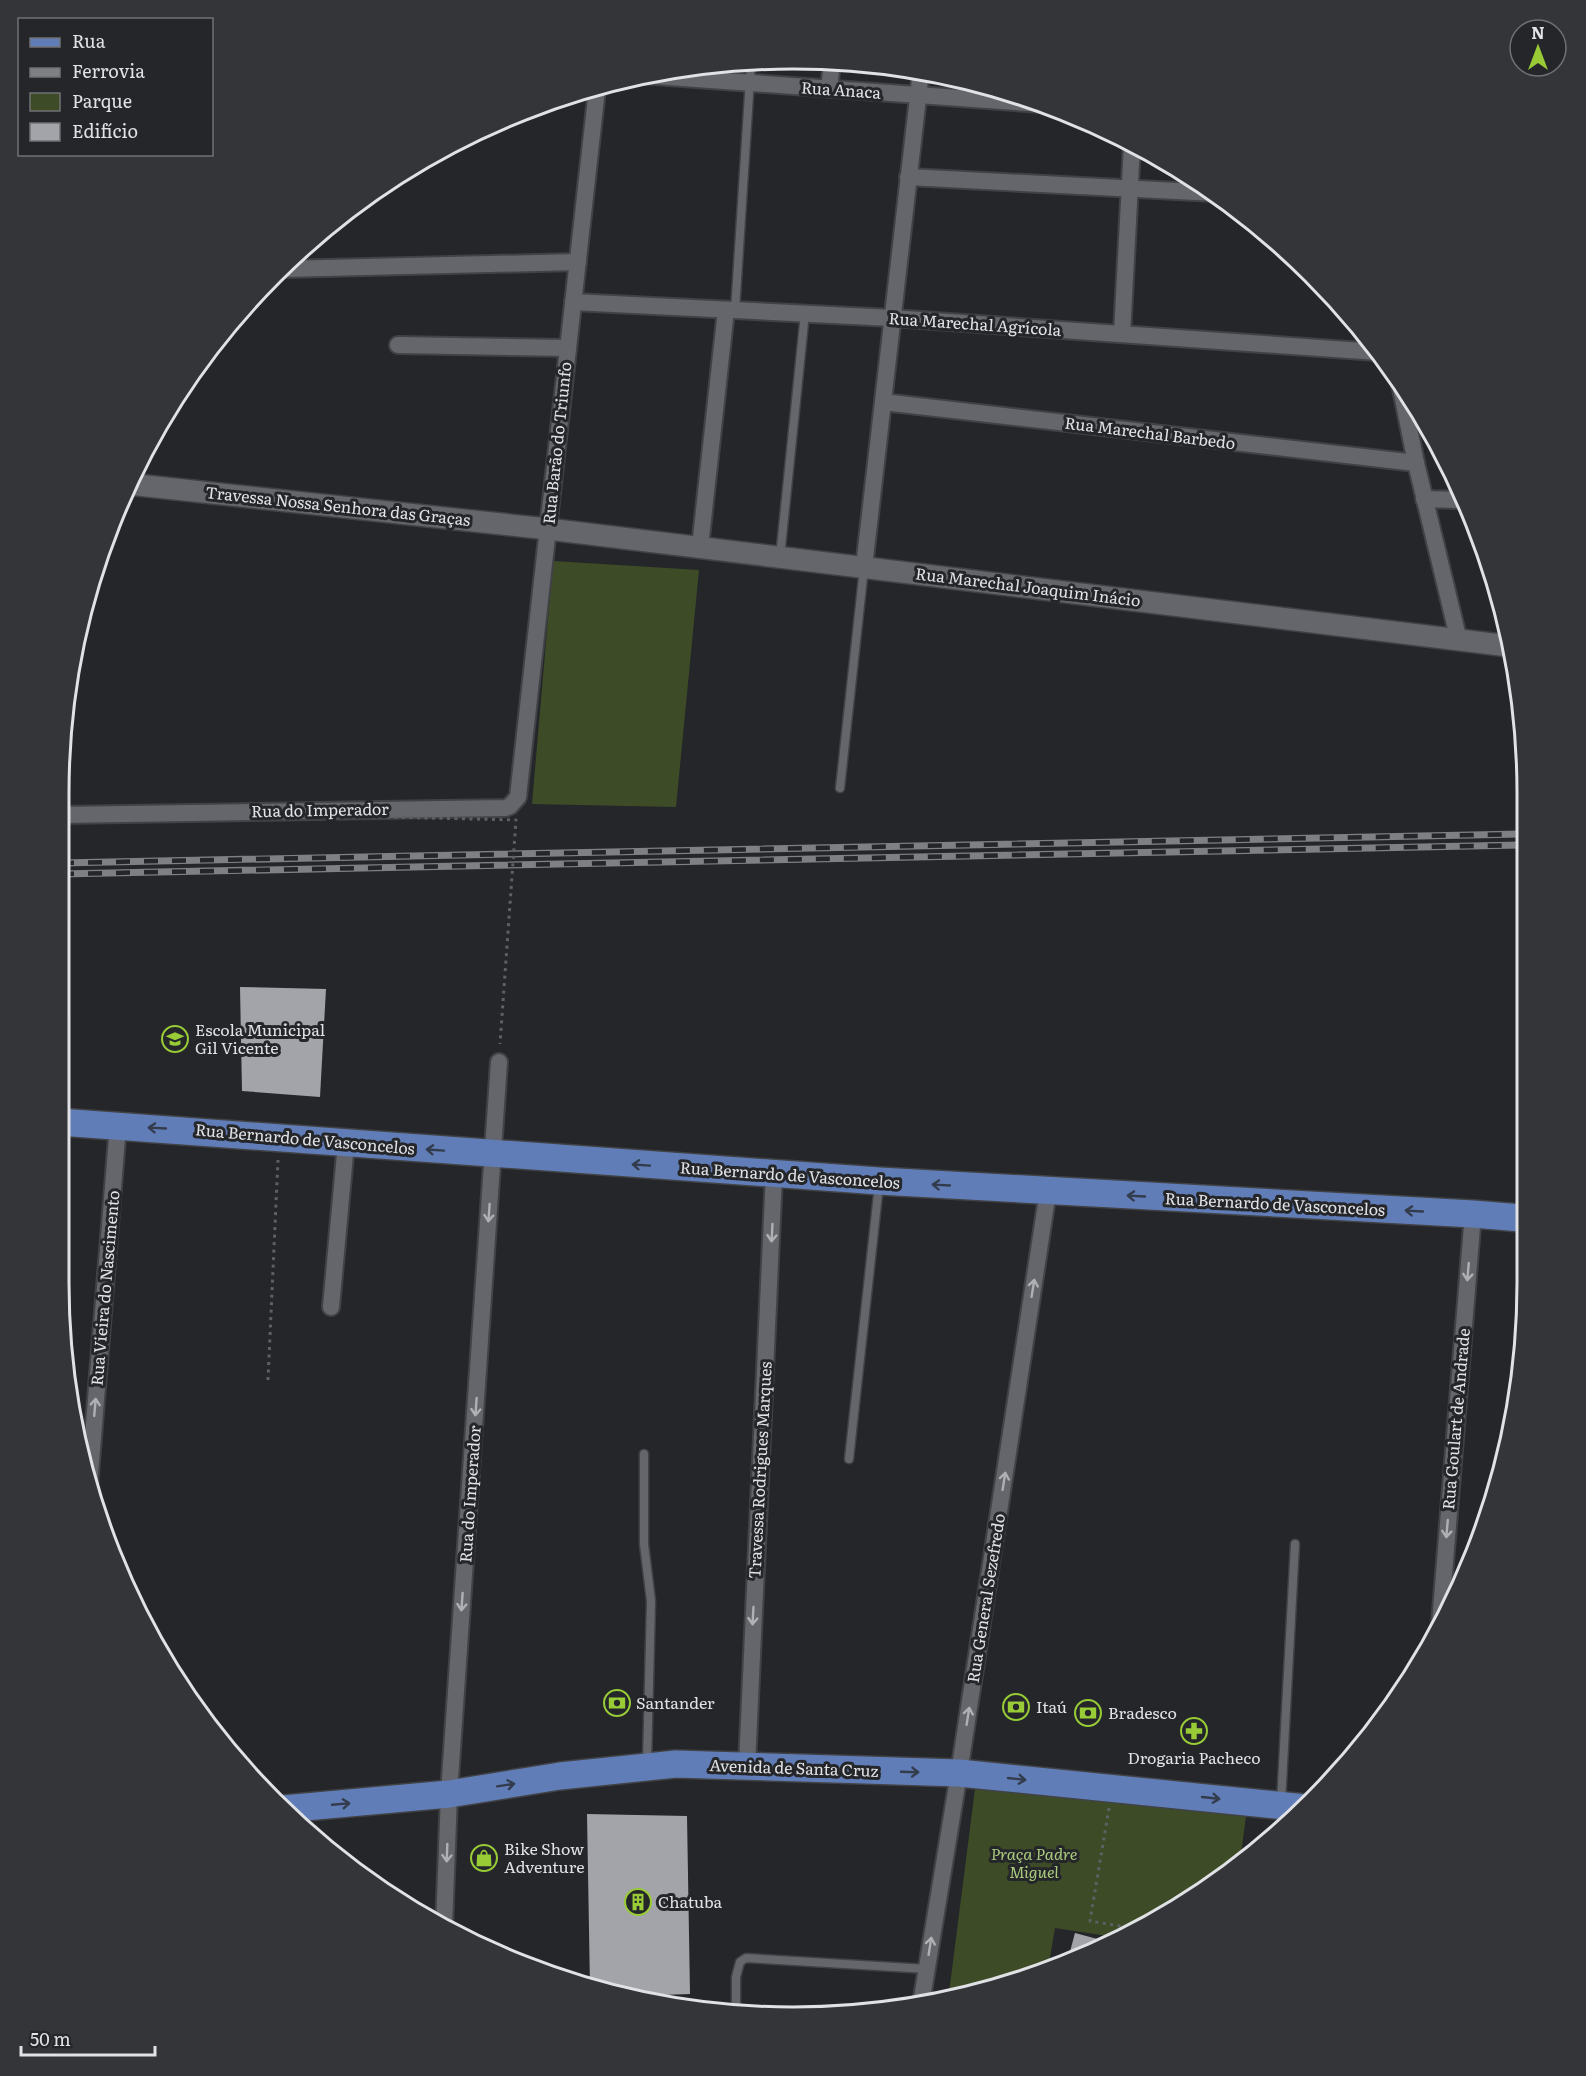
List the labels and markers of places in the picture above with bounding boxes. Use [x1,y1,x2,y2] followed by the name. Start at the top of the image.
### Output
[195,1017,325,1059] place label: Escola Municipal Gil Vicente
[160,1024,190,1054] school or university icon: Escola Municipal Gil Vicente
[602,1688,632,1718] bank icon: Santander
[636,1690,715,1714] place label: Santander
[1001,1692,1031,1722] bank icon: Itaú
[1036,1694,1067,1718] place label: Itaú
[1073,1698,1103,1728] bank icon: Bradesco
[1108,1700,1177,1724] place label: Bradesco
[1179,1716,1209,1746] pharmacy icon: Drogaria Pacheco
[1127,1745,1261,1769] place label: Drogaria Pacheco
[504,1836,584,1878] place label: Bike Show Adventure
[469,1843,499,1873] shop icon: Bike Show Adventure
[623,1887,653,1917] building icon: Chatuba
[658,1889,723,1913] place label: Chatuba

